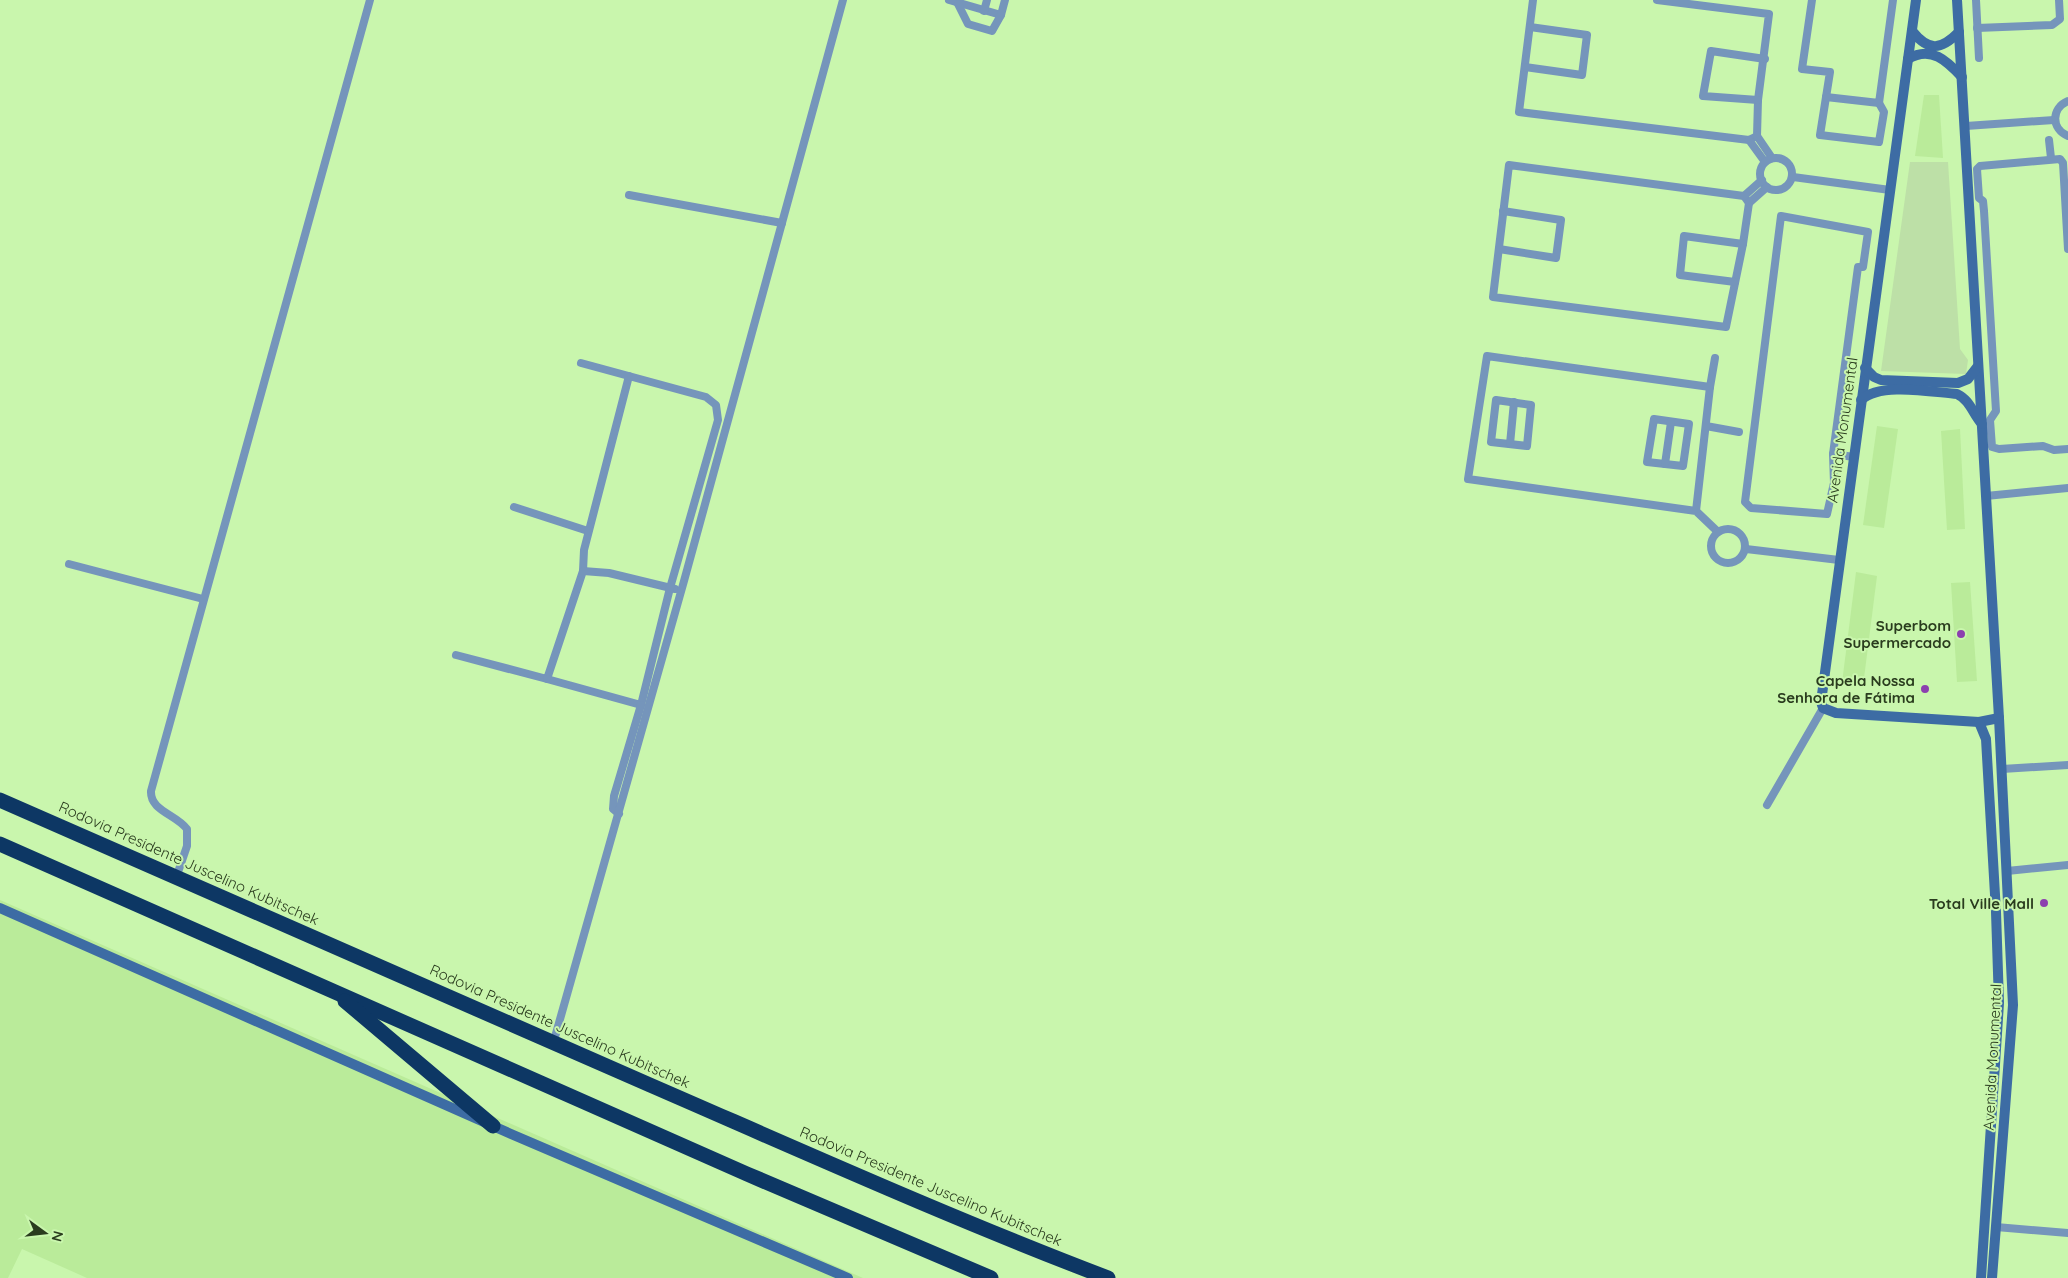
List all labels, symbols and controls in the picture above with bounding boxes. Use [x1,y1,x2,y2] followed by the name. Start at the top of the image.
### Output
[1822,356,1862,504] street label: Avenida Monumental
[1844,616,1951,652] place label: Superbom Supermercado
[1955,628,1967,640] marker: Superbom Supermercado
[1777,671,1915,707] place label: Capela Nossa Senhora de Fátima
[1919,683,1931,695] marker: Capela Nossa Senhora de Fátima
[56,797,322,929] street label: Rodovia Presidente Juscelino Kubitschek
[1929,894,2034,913] place label: Total Ville Mall
[2038,897,2050,909] marker: Total Ville Mall
[427,960,693,1092] street label: Rodovia Presidente Juscelino Kubitschek
[1979,983,2005,1131] street label: Avenida Monumental
[797,1122,1065,1250] street label: Rodovia Presidente Juscelino Kubitschek
[20,1208,70,1258] north arrow
[48,1229,68,1244] text: N

